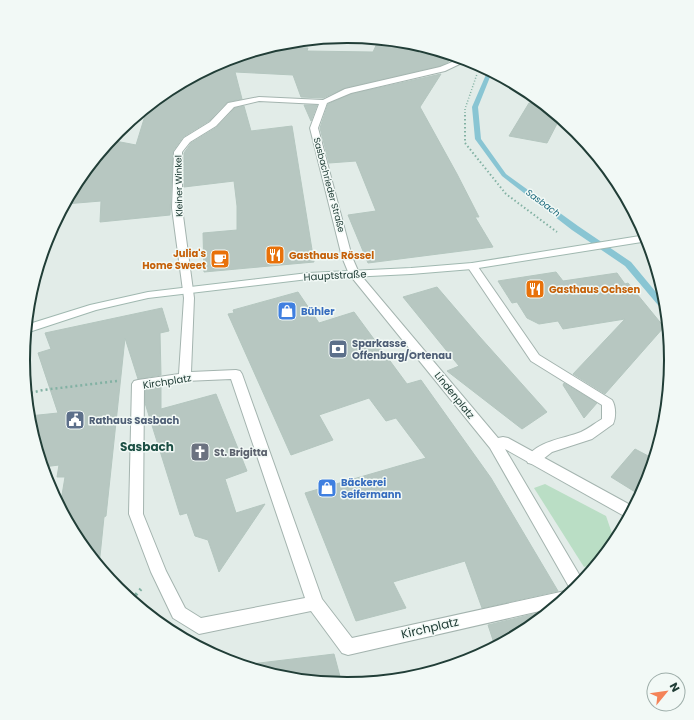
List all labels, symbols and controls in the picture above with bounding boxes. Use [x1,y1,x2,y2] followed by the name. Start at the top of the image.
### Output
[311,136,348,234] street label: Sasbachrieder Straße
[172,155,186,217] street label: Kleiner Winkel
[524,187,563,220] water label: Sasbach
[264,244,286,266] restaurant icon: Gasthaus Rössel
[142,246,206,273] place label: Julia's Home Sweet
[209,248,231,270] cafe icon: Julia's Home Sweet
[289,248,374,263] place label: Gasthaus Rössel
[303,266,367,285] street label: Hauptstraße
[524,278,546,300] restaurant icon: Gasthaus Ochsen
[549,282,640,297] place label: Gasthaus Ochsen
[276,300,298,322] shop icon: Bühler
[301,304,335,319] place label: Bühler
[352,336,452,363] place label: Sparkasse Offenburg/Ortenau
[327,338,349,360] bank icon: Sparkasse Offenburg/Ortenau
[431,369,479,422] street label: Lindenplatz
[142,370,193,393] street label: Kirchplatz
[64,409,86,431] public building icon: Rathaus Sasbach
[89,413,179,428] place label: Rathaus Sasbach
[120,438,174,455] district label: Sasbach
[189,441,211,463] church icon: St. Brigitta
[214,445,268,460] place label: St. Brigitta
[341,475,401,502] place label: Bäckerei Seifermann
[316,477,338,499] shop icon: Bäckerei Seifermann
[399,613,460,642] street label: Kirchplatz
[646,672,686,712] north arrow
[666,680,684,695] text: N

